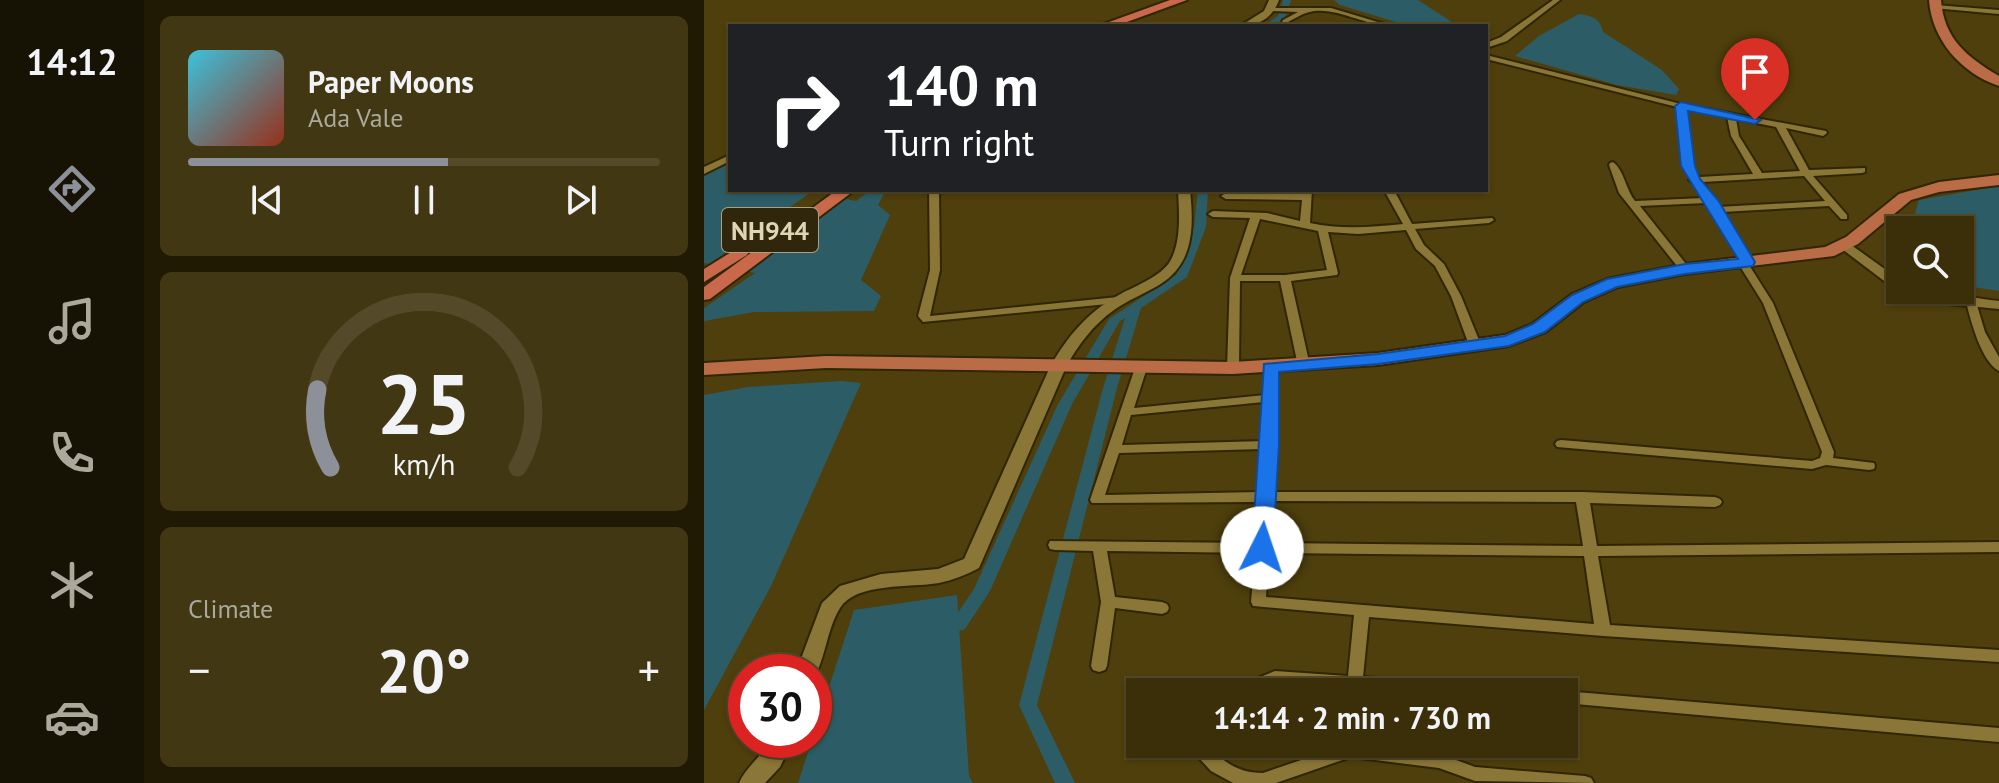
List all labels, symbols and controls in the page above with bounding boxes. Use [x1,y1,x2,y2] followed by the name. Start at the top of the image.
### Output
[26,38,118,85] text: 14:12
[1721,38,1789,120] pin
[884,49,1039,121] text: 140 m
[1733,50,1777,94] icon: arrive
[752,56,856,160] icon: right
[308,62,474,101] text: Paper Moons
[308,101,403,134] text: Ada Vale
[884,119,1034,166] text: Turn right
[44,161,100,217] icon: directions
[245,178,289,222] icon: previous
[402,178,446,222] icon: pause
[559,178,603,222] icon: next
[722,208,818,252] road number: NH944
[1886,216,1974,304] map controls
[1886,216,1974,304] button: search
[44,293,100,349] icon: music
[377,348,471,456] text: 25
[44,425,100,481] icon: phone
[393,446,455,483] text: km/h
[1220,506,1304,590] position arrow
[44,557,100,613] icon: climate
[188,592,273,625] text: Climate
[377,631,471,709] text: 20°
[188,641,210,698] text: −
[638,641,660,698] text: +
[728,654,832,758] speed limit sign: 30
[44,689,100,745] icon: car
[1213,698,1491,737] text: 14:14 · 2 min · 730 m

